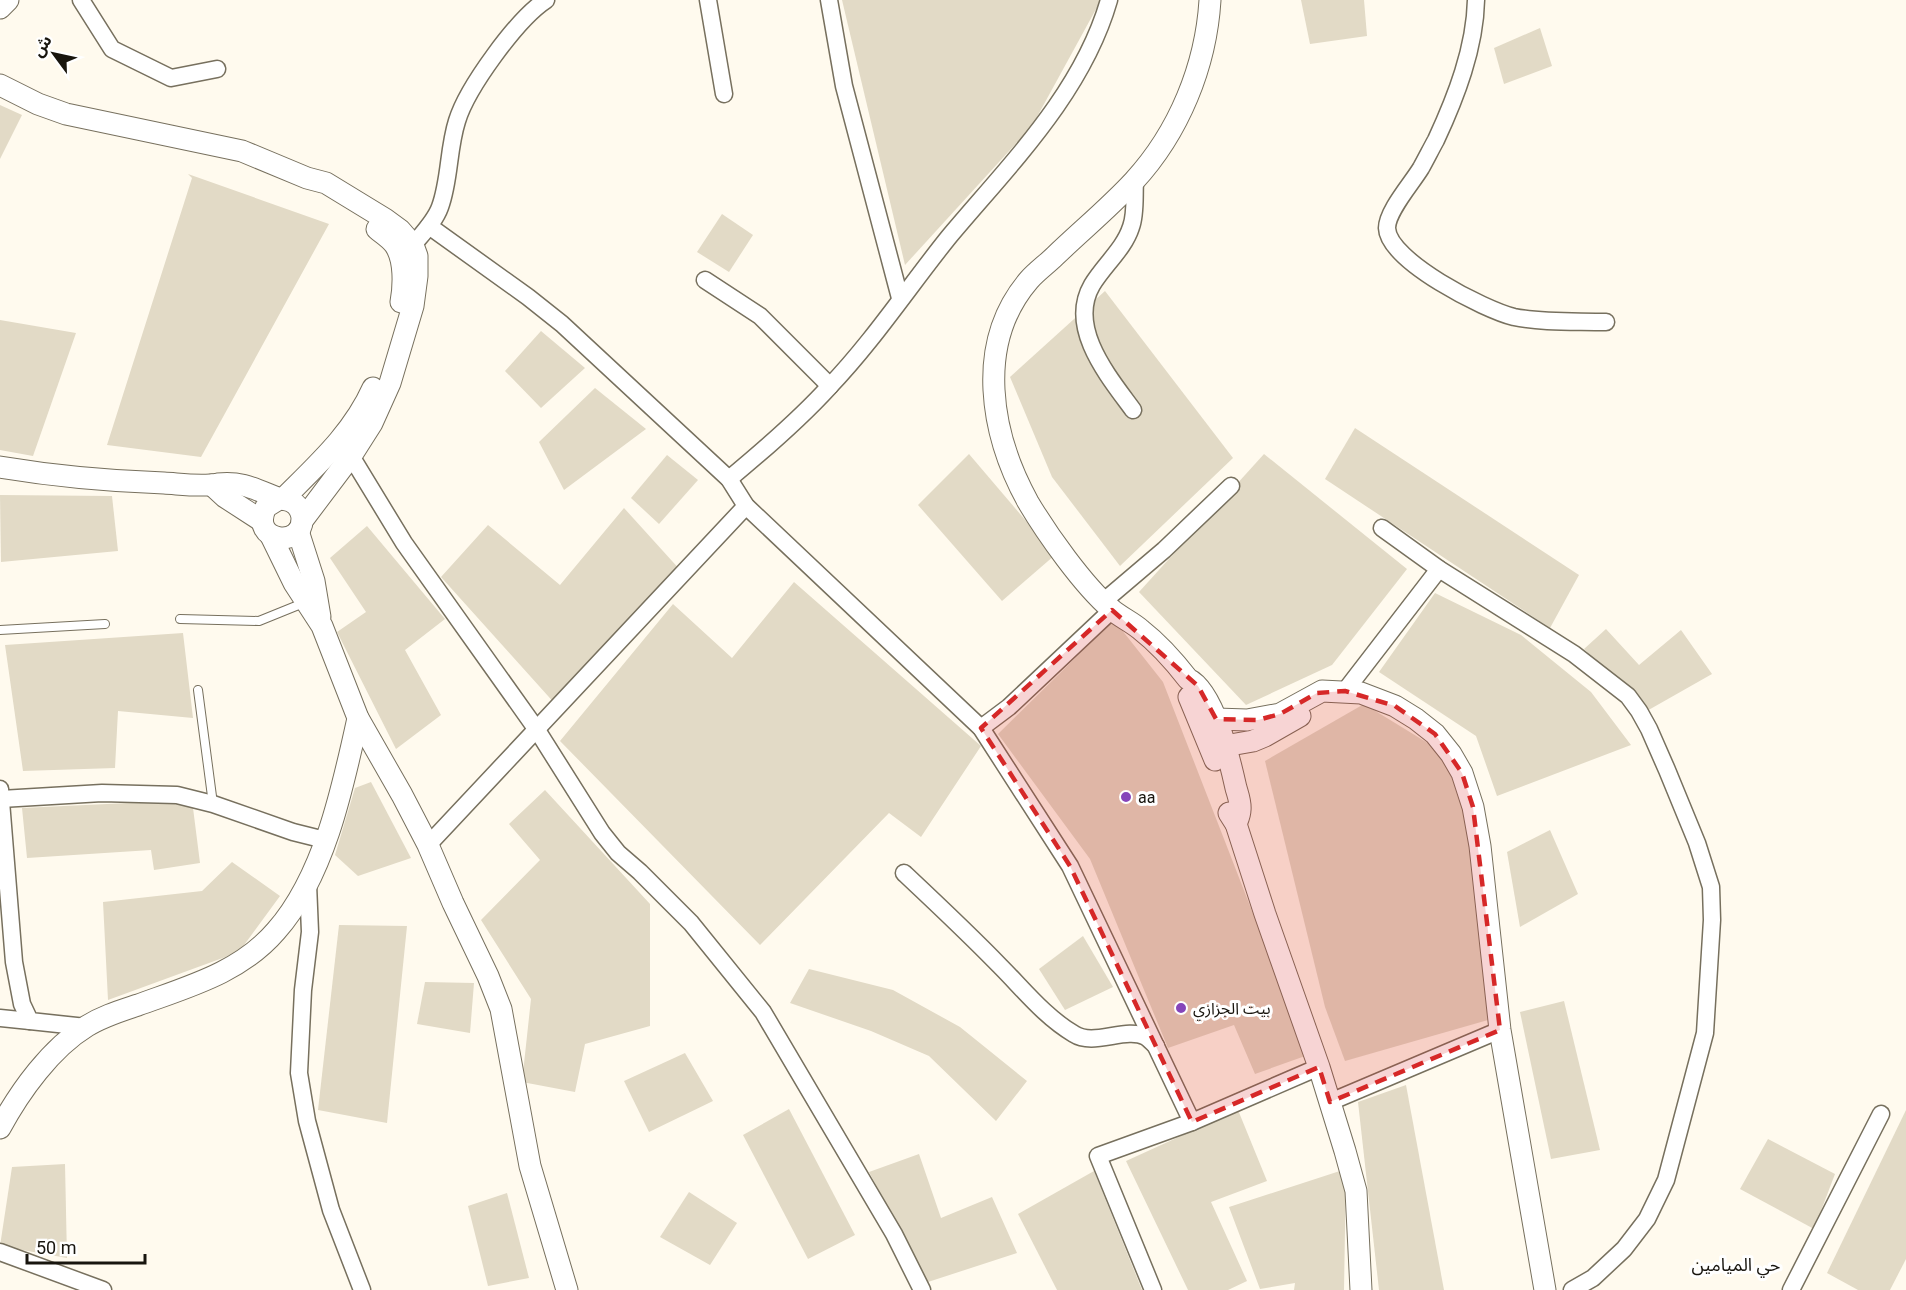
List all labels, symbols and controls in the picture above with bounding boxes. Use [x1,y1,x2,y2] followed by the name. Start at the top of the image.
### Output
[24,24,84,84] north arrow
[28,32,56,60] text: ش
[1138,788,1155,807] place label: aa
[1119,790,1133,804] marker: aa
[1193,999,1271,1021] place label: بيت الجزازي
[1174,1001,1188,1015] marker: بيت الجزازي
[27,1227,146,1265] scale bar
[36,1237,76,1258] text: 50 m
[1692,1254,1780,1278] district label: حي الميامين

